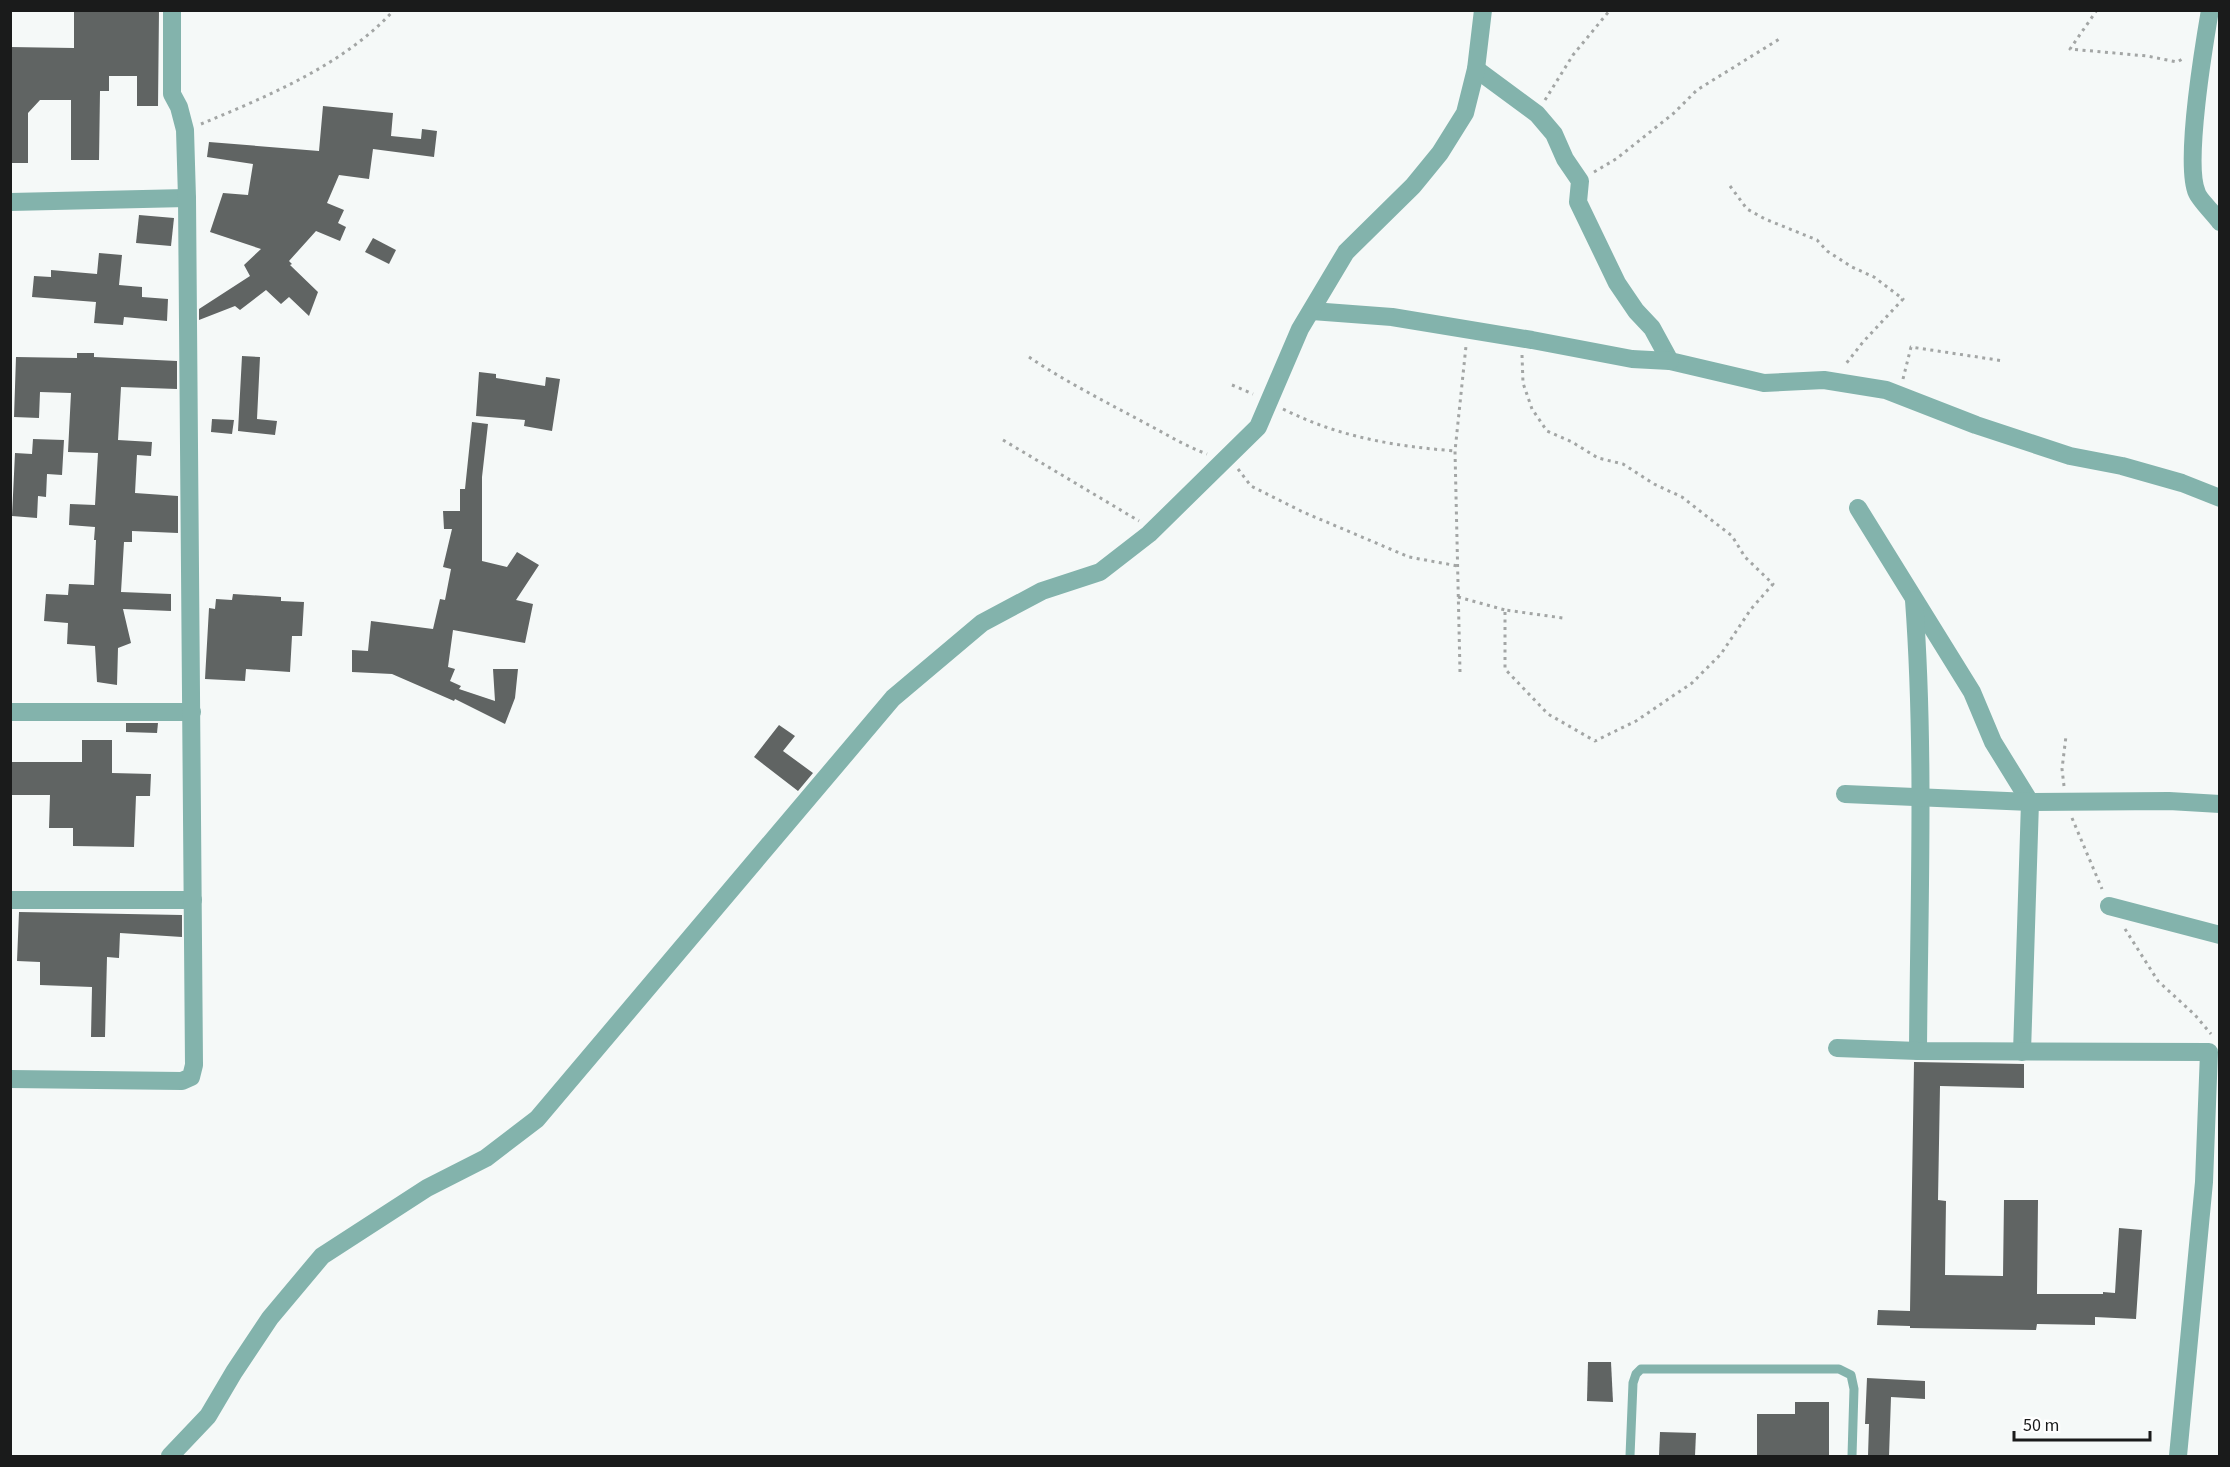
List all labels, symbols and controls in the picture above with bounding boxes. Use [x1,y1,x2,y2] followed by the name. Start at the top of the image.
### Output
[2014,1404,2150,1442] scale bar
[2023,1413,2059,1438] text: 50 m

